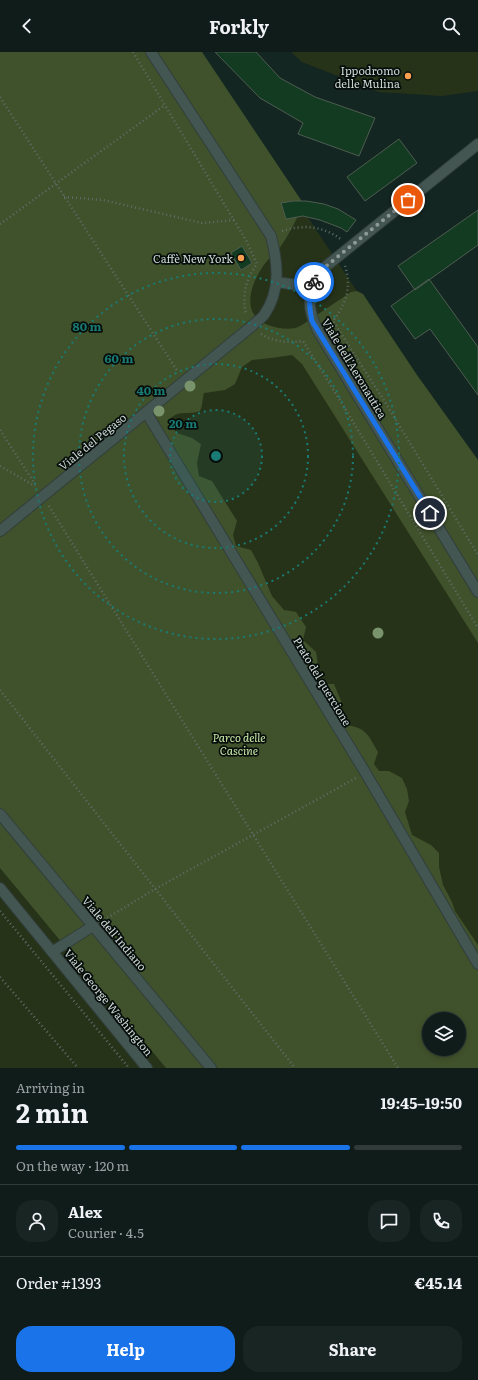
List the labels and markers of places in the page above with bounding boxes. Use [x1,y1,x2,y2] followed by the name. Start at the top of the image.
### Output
[335,62,400,91] place label: Ippodromo delle Mulina
[403,71,413,81] marker: Ippodromo delle Mulina
[391,183,425,217] pin
[153,250,233,266] place label: Caffè New York
[236,253,246,263] marker: Caffè New York
[209,449,223,463] centre of rings
[413,496,447,530] pin

